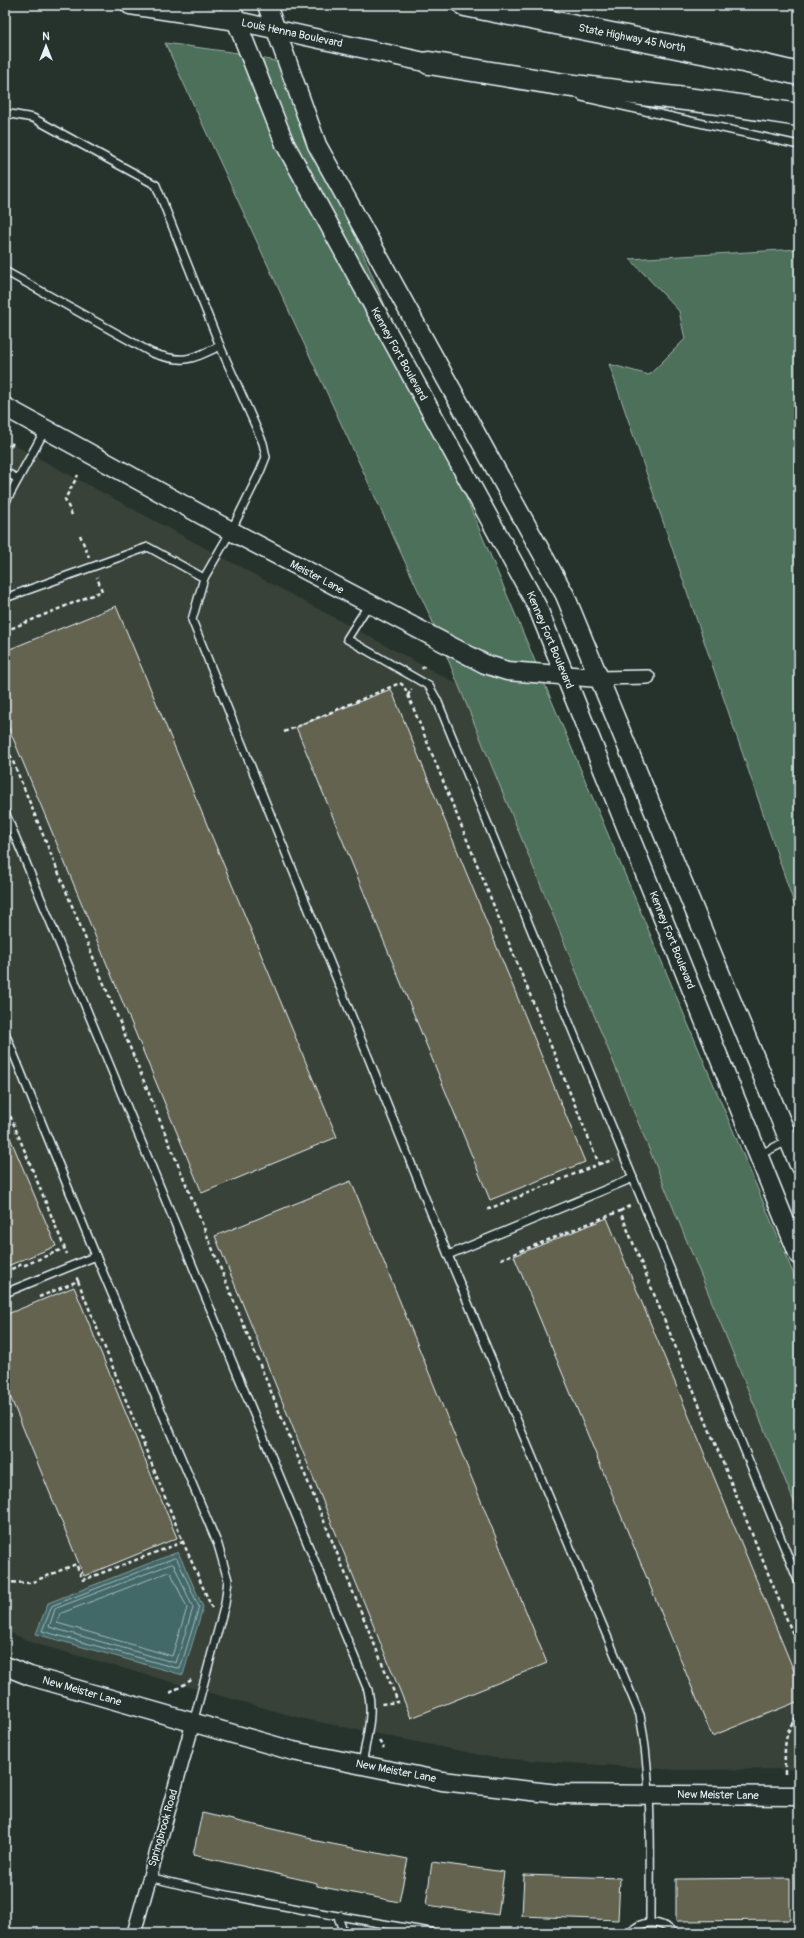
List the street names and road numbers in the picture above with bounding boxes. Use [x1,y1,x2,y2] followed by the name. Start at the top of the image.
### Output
[240,16,344,50] street label: Louis Henna Boulevard
[577,21,687,55] street label: State Highway 45 North
[368,305,430,403] street label: Kenney Fort Boulevard
[288,557,347,597] street label: Meister Lane
[524,589,576,691] street label: Kenney Fort Boulevard
[646,889,698,991] street label: Kenney Fort Boulevard
[41,1673,124,1709] street label: New Meister Lane
[355,1757,438,1785] street label: New Meister Lane
[146,1788,180,1868] street label: Springbrook Road
[677,1788,760,1802] street label: New Meister Lane

